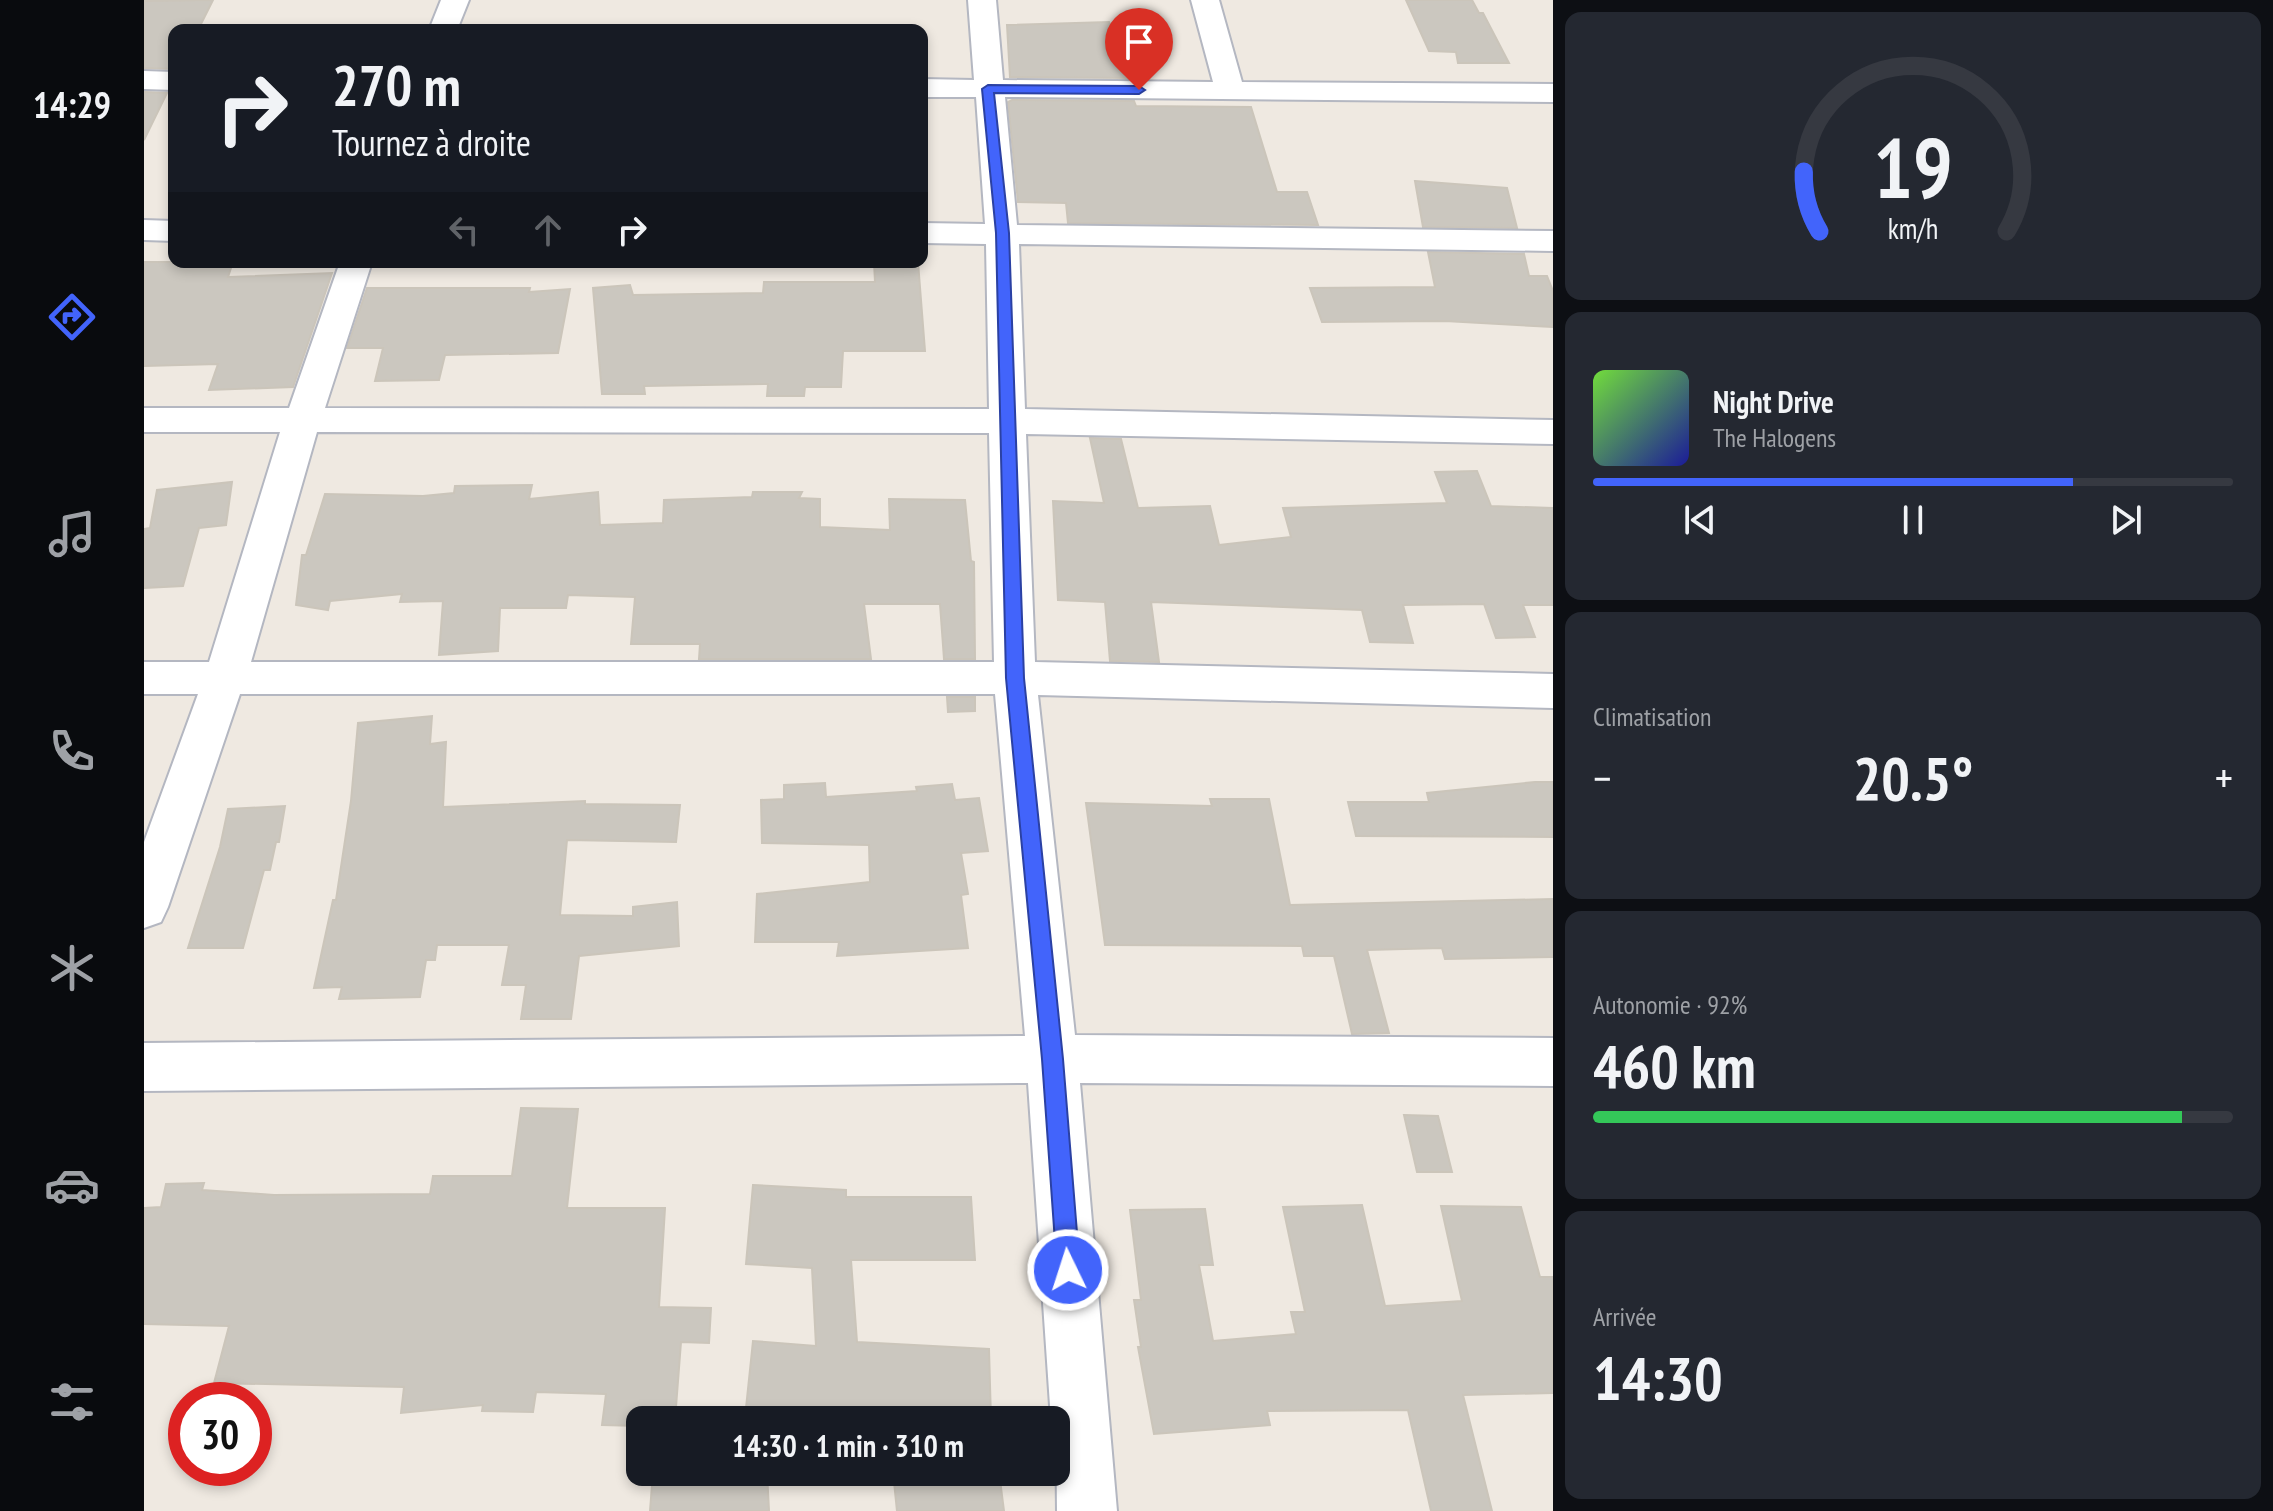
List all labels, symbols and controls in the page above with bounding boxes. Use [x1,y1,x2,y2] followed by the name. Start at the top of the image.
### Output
[1105,8,1173,90] pin
[1117,20,1161,64] icon: arrive
[332,49,461,121] text: 270 m
[200,56,304,160] icon: right
[33,81,111,128] text: 14:29
[1873,112,1953,220] text: 19
[332,119,531,166] text: Tournez à droite
[442,208,486,252] icon: left
[526,208,570,252] icon: ahead
[610,208,654,252] icon: right
[1888,210,1938,247] text: km/h
[44,289,100,345] icon: directions
[1713,382,1834,421] text: Night Drive
[1713,421,1836,454] text: The Halogens
[1678,498,1722,542] icon: previous
[1891,498,1935,542] icon: pause
[2104,498,2148,542] icon: next
[44,506,100,562] icon: music
[1593,700,1711,733] text: Climatisation
[44,723,100,779] icon: phone
[1853,739,1973,817] text: 20.5°
[1593,749,1611,806] text: −
[2215,749,2233,806] text: +
[44,940,100,996] icon: climate
[1593,988,1747,1021] text: Autonomie · 92%
[1593,1027,1756,1105] text: 460 km
[44,1157,100,1213] icon: car
[1026,1228,1110,1312] position arrow
[1593,1300,1657,1333] text: Arrivée
[1593,1339,1723,1417] text: 14:30
[44,1374,100,1430] icon: filters
[168,1382,272,1486] speed limit sign: 30
[732,1426,964,1465] text: 14:30 · 1 min · 310 m

